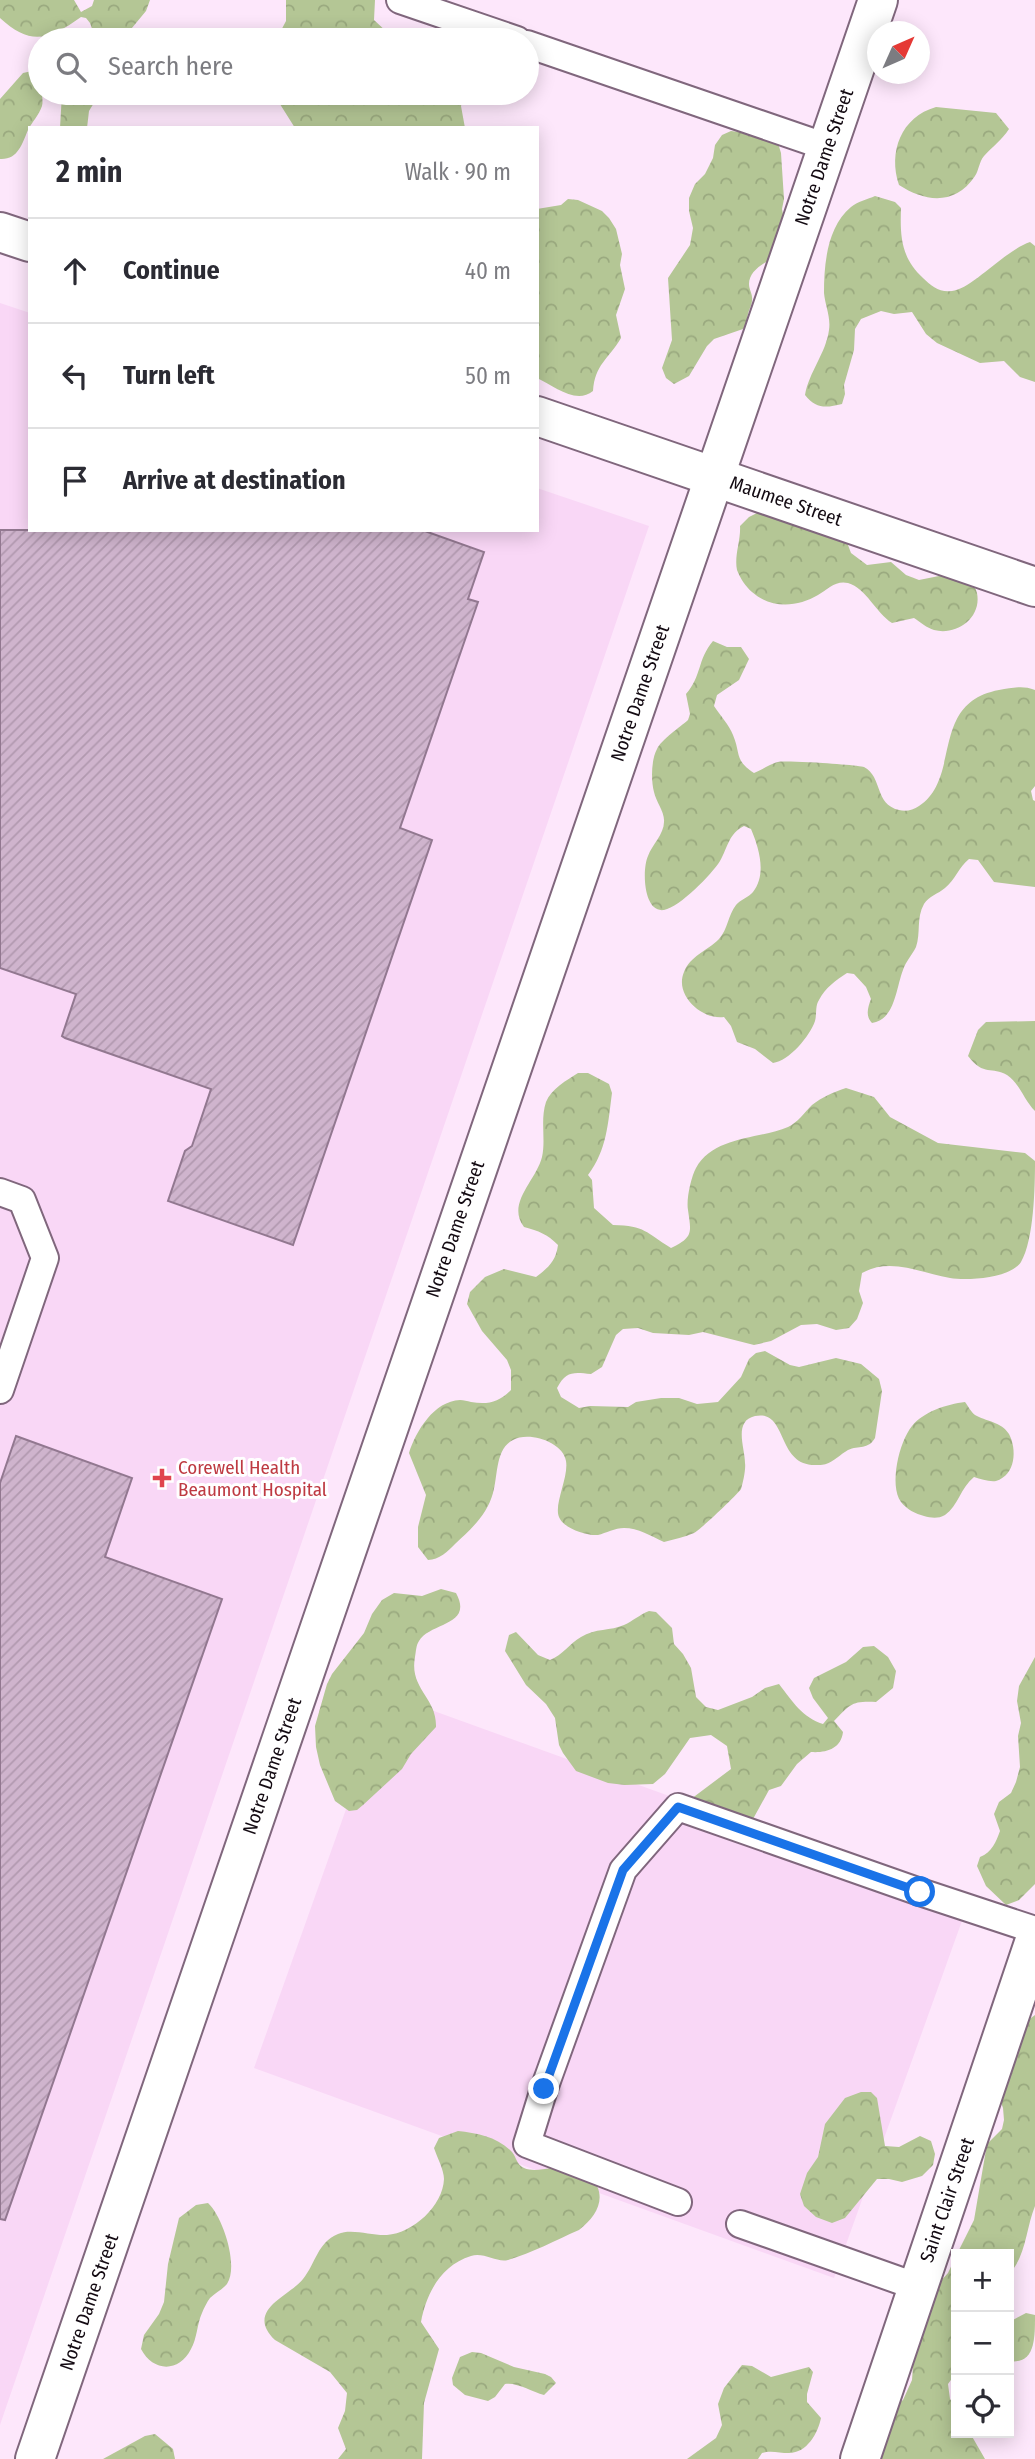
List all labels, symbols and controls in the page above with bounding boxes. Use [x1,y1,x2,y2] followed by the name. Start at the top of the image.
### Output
[867,21,930,84] north arrow
[28,28,539,105] search box
[52,48,90,86] icon: search
[108,51,233,82] text: Search here
[790,85,858,228] street label: Notre Dame Street
[56,154,123,190] text: 2 min
[405,158,511,186] text: Walk · 90 m
[56,252,94,290] icon: ahead
[123,255,220,286] text: Continue
[465,257,511,285] text: 40 m
[56,357,94,395] icon: left
[123,360,215,391] text: Turn left
[465,362,511,390] text: 50 m
[56,462,94,500] icon: arrive
[123,465,346,496] text: Arrive at destination
[727,471,846,531] street label: Maumee Street
[606,621,674,764] street label: Notre Dame Street
[421,1157,489,1300] street label: Notre Dame Street
[178,1456,327,1501] place label: Corewell Health Beaumont Hospital
[152,1468,172,1488] marker: Corewell Health Beaumont Hospital
[238,1694,306,1837] street label: Notre Dame Street
[904,1876,935,1907] route start
[528,2073,559,2104] route end
[915,2134,979,2265] street label: Saint Clair Street
[55,2230,123,2373] street label: Notre Dame Street
[951,2249,1014,2438] map controls
[951,2249,1014,2312] button: +
[951,2312,1014,2375] button: −
[951,2375,1014,2438] button: locate

